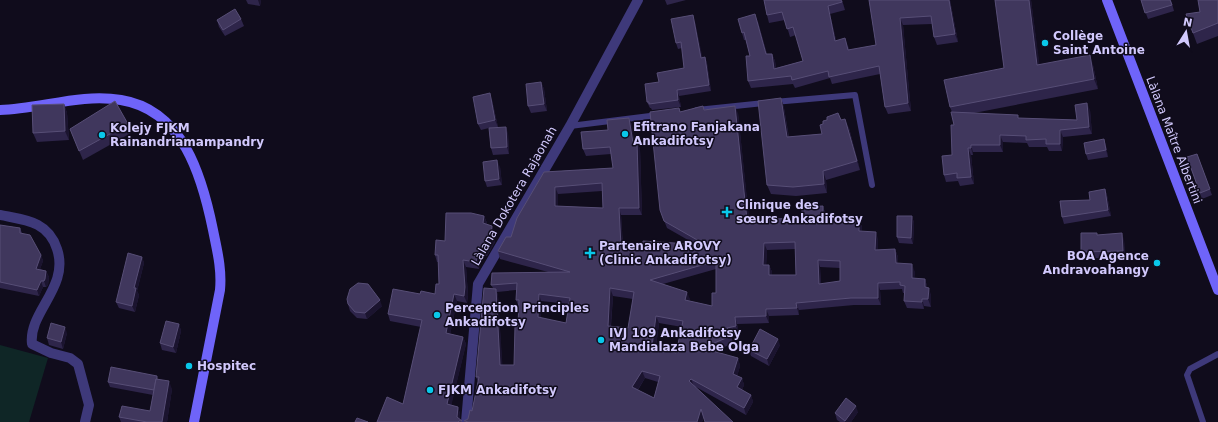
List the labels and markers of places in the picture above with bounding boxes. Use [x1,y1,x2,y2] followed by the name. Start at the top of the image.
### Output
[1053,29,1145,57] place label: Collège Saint Antoine
[1040,38,1050,48] marker: Collège Saint Antoine
[633,120,760,148] place label: Efitrano Fanjakana Ankadifotsy
[110,121,264,149] place label: Kolejy FJKM Rainandriamampandry
[620,129,630,139] marker: Efitrano Fanjakana Ankadifotsy
[97,130,107,140] marker: Kolejy FJKM Rainandriamampandry
[736,198,863,226] place label: Clinique des sœurs Ankadifotsy
[721,206,733,218] marker: Clinique des sœurs Ankadifotsy
[599,239,732,267] place label: Partenaire AROVY (Clinic Ankadifotsy)
[584,247,596,259] marker: Partenaire AROVY (Clinic Ankadifotsy)
[1043,249,1149,277] place label: BOA Agence Andravoahangy
[1152,258,1162,268] marker: BOA Agence Andravoahangy
[445,301,589,329] place label: Perception Principles Ankadifotsy
[432,310,442,320] marker: Perception Principles Ankadifotsy
[609,326,759,354] place label: IVJ 109 Ankadifotsy Mandialaza Bebe Olga
[596,335,606,345] marker: IVJ 109 Ankadifotsy Mandialaza Bebe Olga
[197,359,256,373] place label: Hospitec
[184,361,194,371] marker: Hospitec
[438,383,557,397] place label: FJKM Ankadifotsy
[425,385,435,395] marker: FJKM Ankadifotsy

